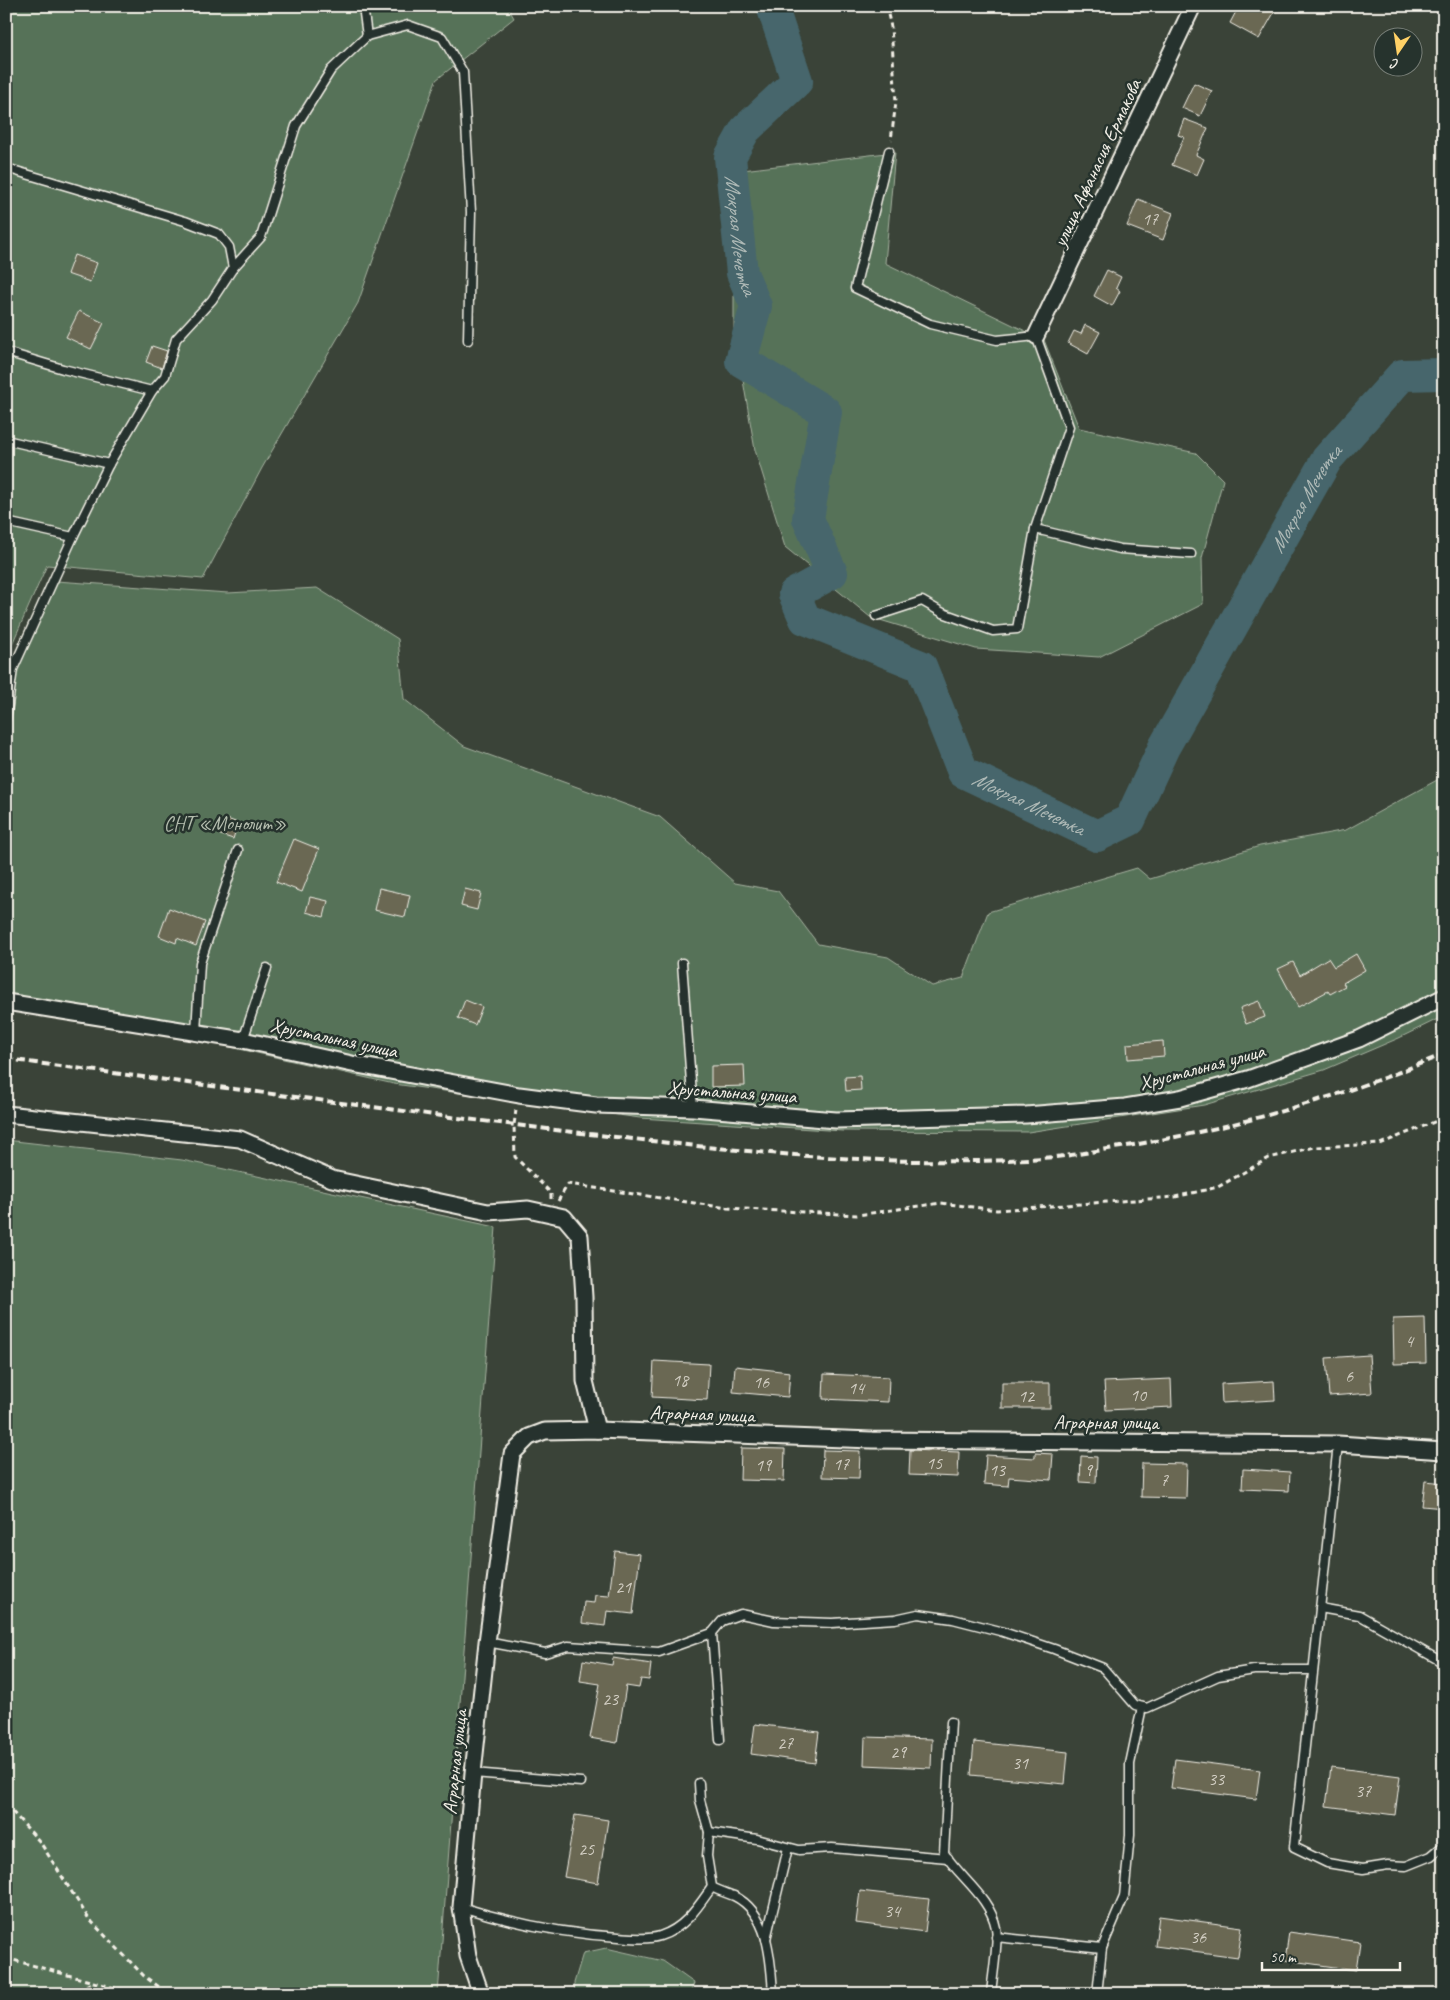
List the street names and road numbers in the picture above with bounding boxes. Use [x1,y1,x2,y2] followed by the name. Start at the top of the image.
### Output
[1047,74,1147,252] street label: улица Афанасия Ермакова
[268,1012,401,1064] street label: Хрустальная улица
[1136,1038,1269,1096] street label: Хрустальная улица
[667,1075,799,1109] street label: Хрустальная улица
[649,1400,757,1428] street label: Аграрная улица
[1053,1410,1160,1435] street label: Аграрная улица
[437,1707,473,1816] street label: Аграрная улица

